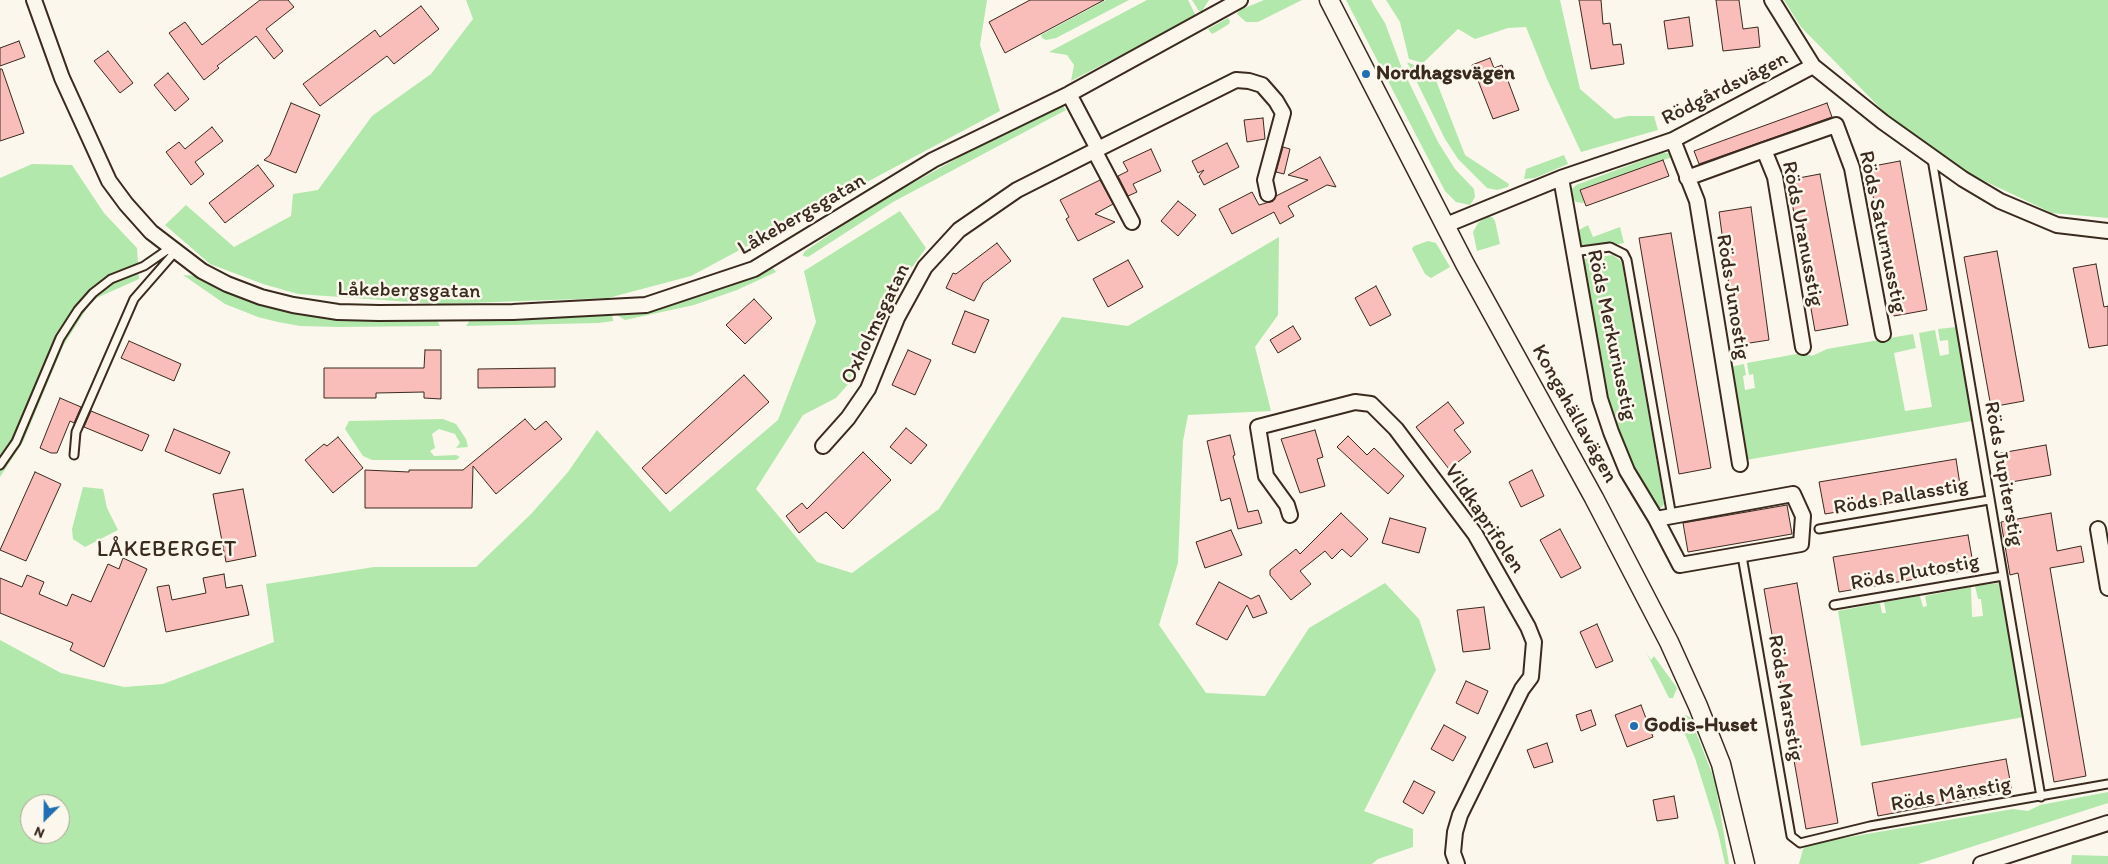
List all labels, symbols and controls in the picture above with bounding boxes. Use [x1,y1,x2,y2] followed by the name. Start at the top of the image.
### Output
[1658,46,1792,132] street label: Rödgårdsvägen
[1376,61,1515,87] place label: Nordhagsvägen
[1360,68,1372,80] marker: Nordhagsvägen
[1852,149,1912,315] street label: Röds Saturnusstig
[1776,159,1828,309] street label: Röds Uranusstig
[734,168,870,262] street label: Låkebergsgatan
[1710,233,1754,361] street label: Röds Junostig
[1581,247,1641,423] street label: Röds Merkuriusstig
[836,260,916,388] street label: Oxholmsgatan
[337,277,481,305] street label: Låkebergsgatan
[1526,340,1622,488] street label: Kongahällavägen
[1978,400,2028,548] street label: Röds Jupiterstig
[1438,460,1530,578] street label: Vildkaprifolen
[1832,473,1970,521] street label: Röds Pallasstig
[95,537,239,563] district label: LÅKEBERGET
[1849,549,1981,597] street label: Röds Plutostig
[1762,633,1808,763] street label: Röds Marsstig
[1644,713,1758,739] place label: Godis-Huset
[1628,720,1640,732] marker: Godis-Huset
[1889,772,2013,818] street label: Röds Månstig
[20,794,70,844] north arrow
[32,823,47,842] text: N

